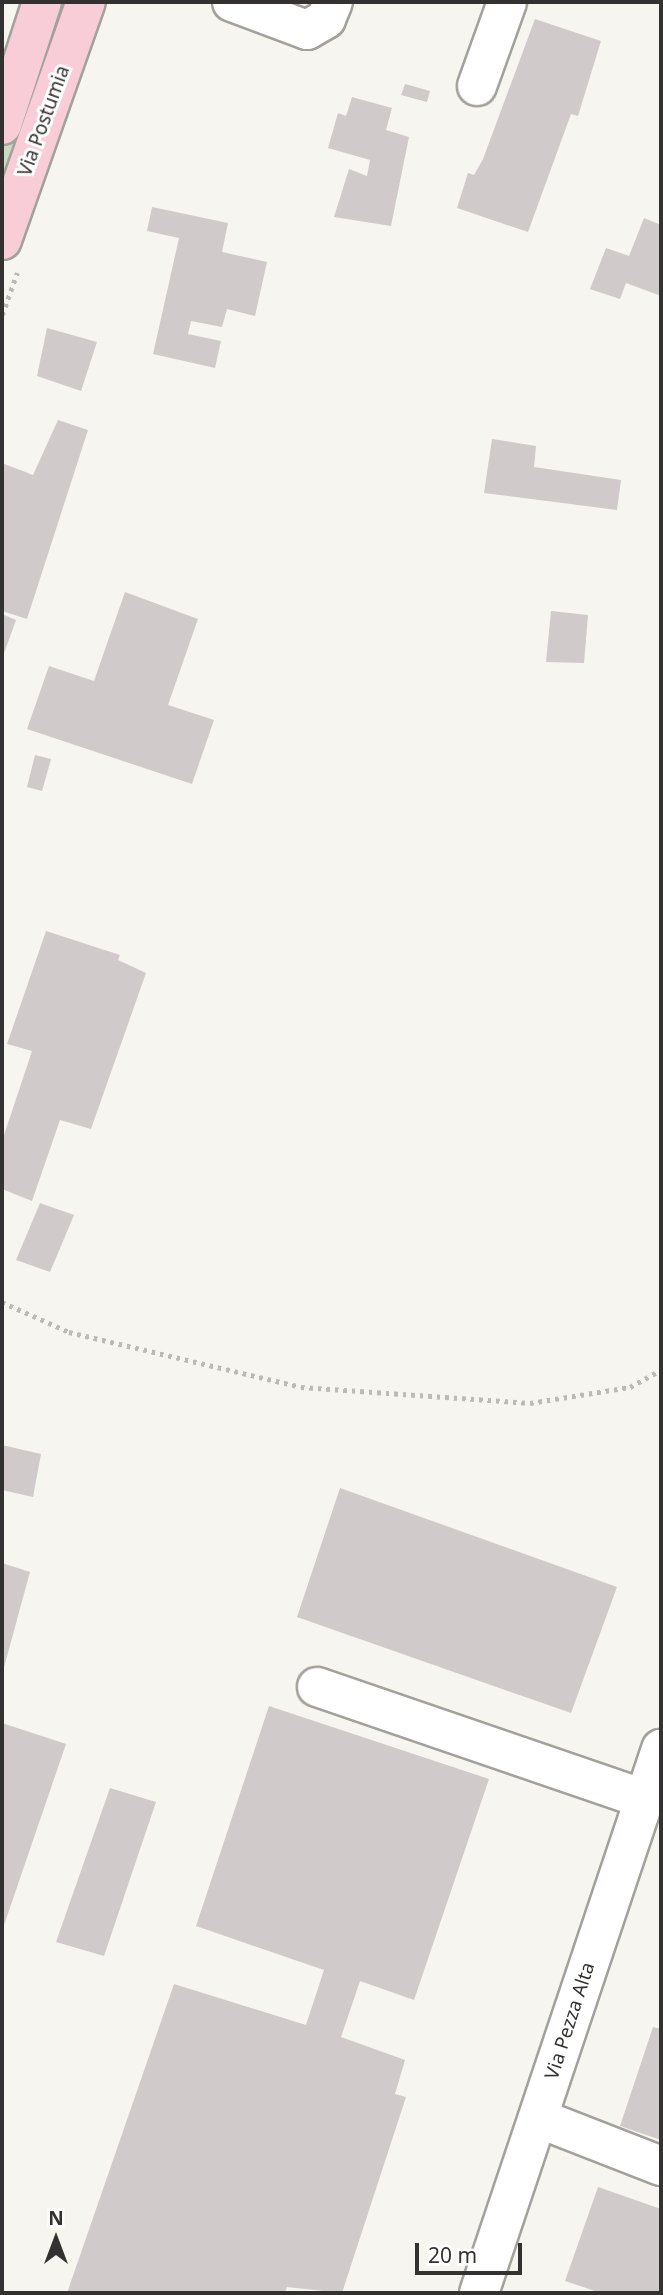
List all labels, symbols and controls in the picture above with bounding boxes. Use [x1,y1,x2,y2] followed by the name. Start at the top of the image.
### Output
[13,63,75,179] street label: Via Postumia
[540,1959,600,2083] street label: Via Pezza Alta
[21,2204,91,2274] north arrow
[48,2205,64,2231] text: N
[418,2228,525,2272] scale bar
[428,2241,477,2269] text: 20 m

